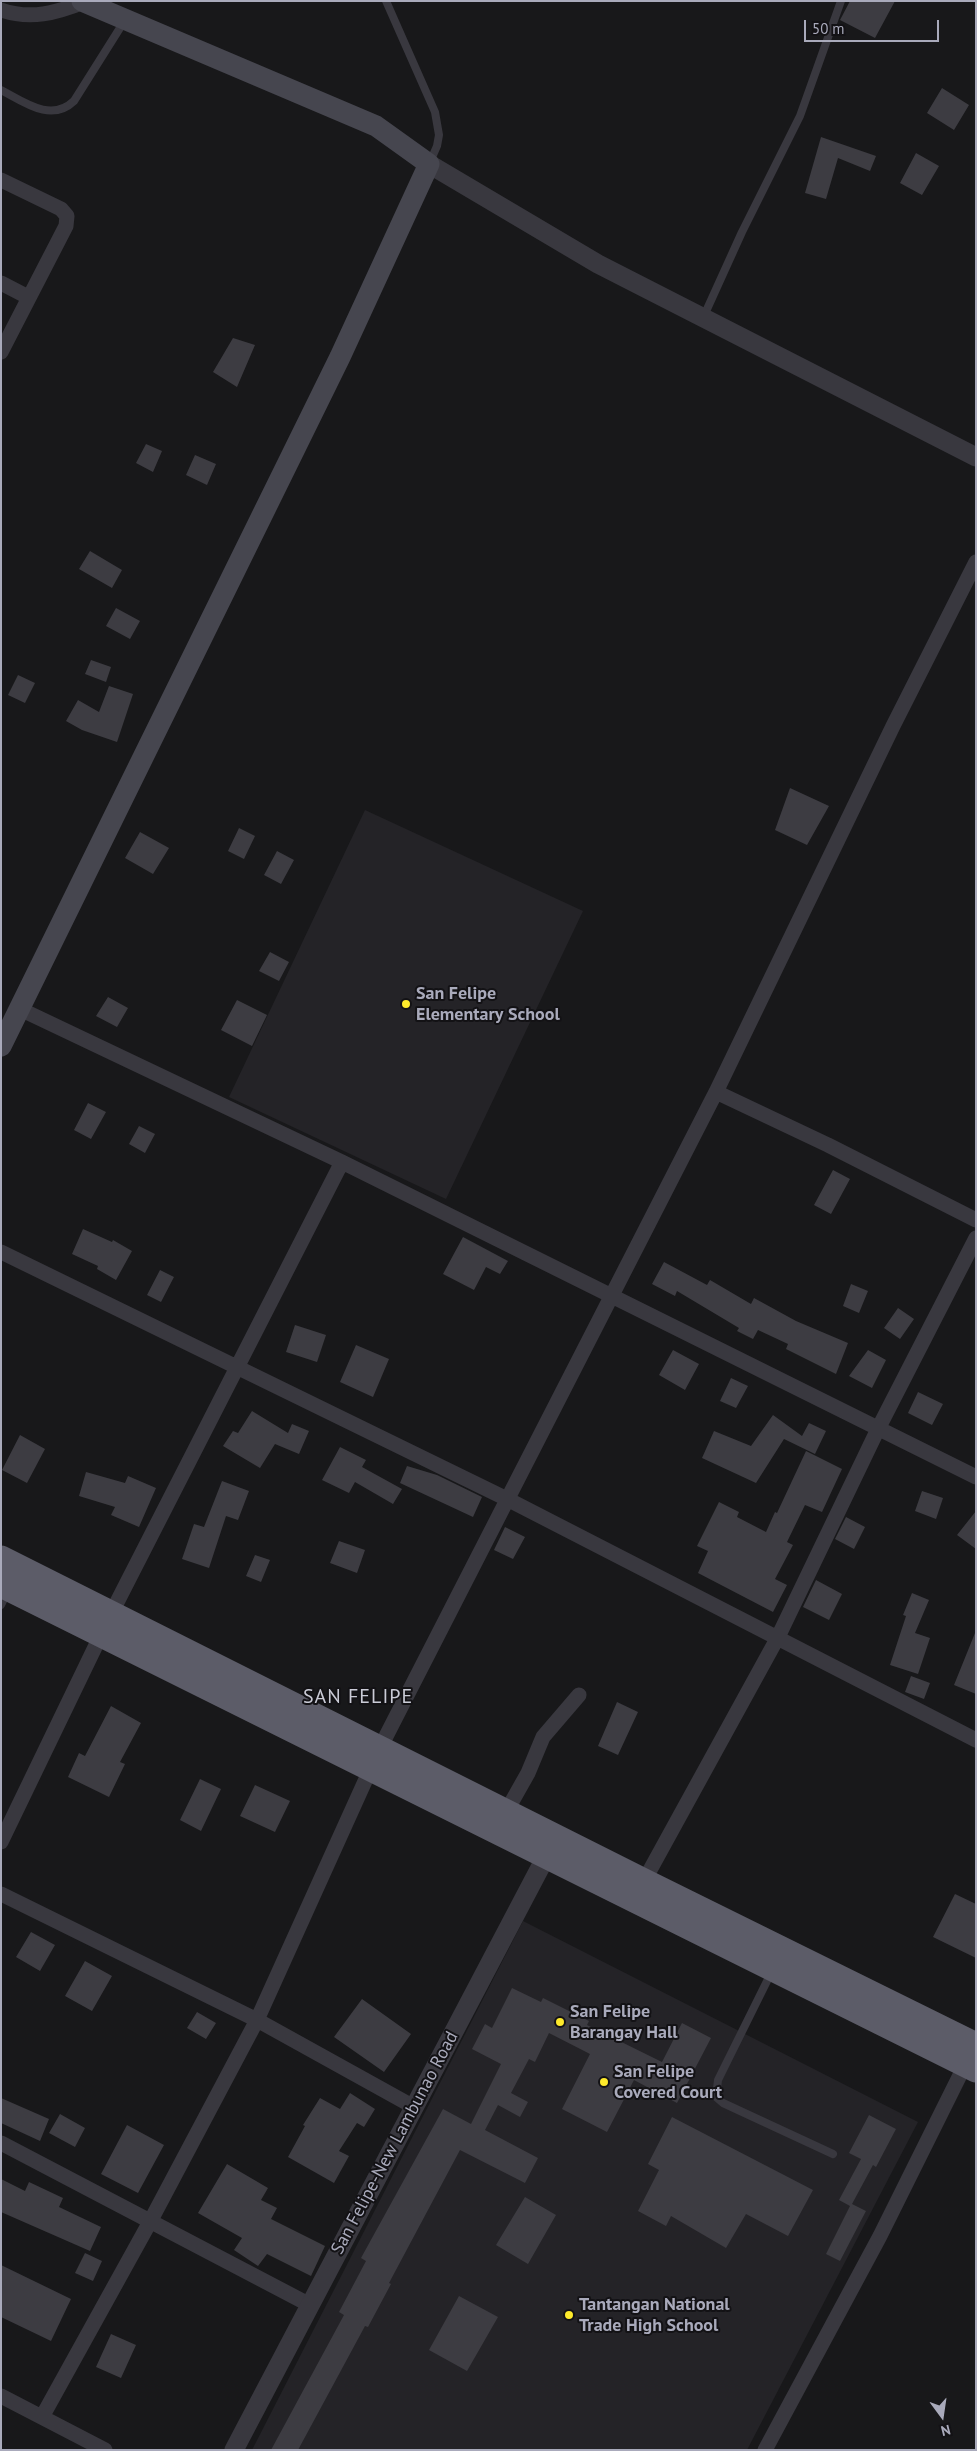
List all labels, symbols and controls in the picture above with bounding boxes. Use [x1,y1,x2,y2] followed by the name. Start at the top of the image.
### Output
[807,10,942,42] scale bar
[812,19,845,38] text: 50 m
[416,983,560,1026] place label: San Felipe Elementary School
[400,998,412,1010] marker: San Felipe Elementary School
[302,1685,414,1709] district label: SAN FELIPE
[570,2001,678,2044] place label: San Felipe Barangay Hall
[554,2016,566,2028] marker: San Felipe Barangay Hall
[327,2028,463,2258] street label: San Felipe-New Lambunao Road
[614,2061,722,2104] place label: San Felipe Covered Court
[598,2076,610,2088] marker: San Felipe Covered Court
[579,2294,730,2336] place label: Tantangan National Trade High School
[563,2309,575,2321] marker: Tantangan National Trade High School
[917,2391,967,2441] north arrow
[939,2421,952,2440] text: N

